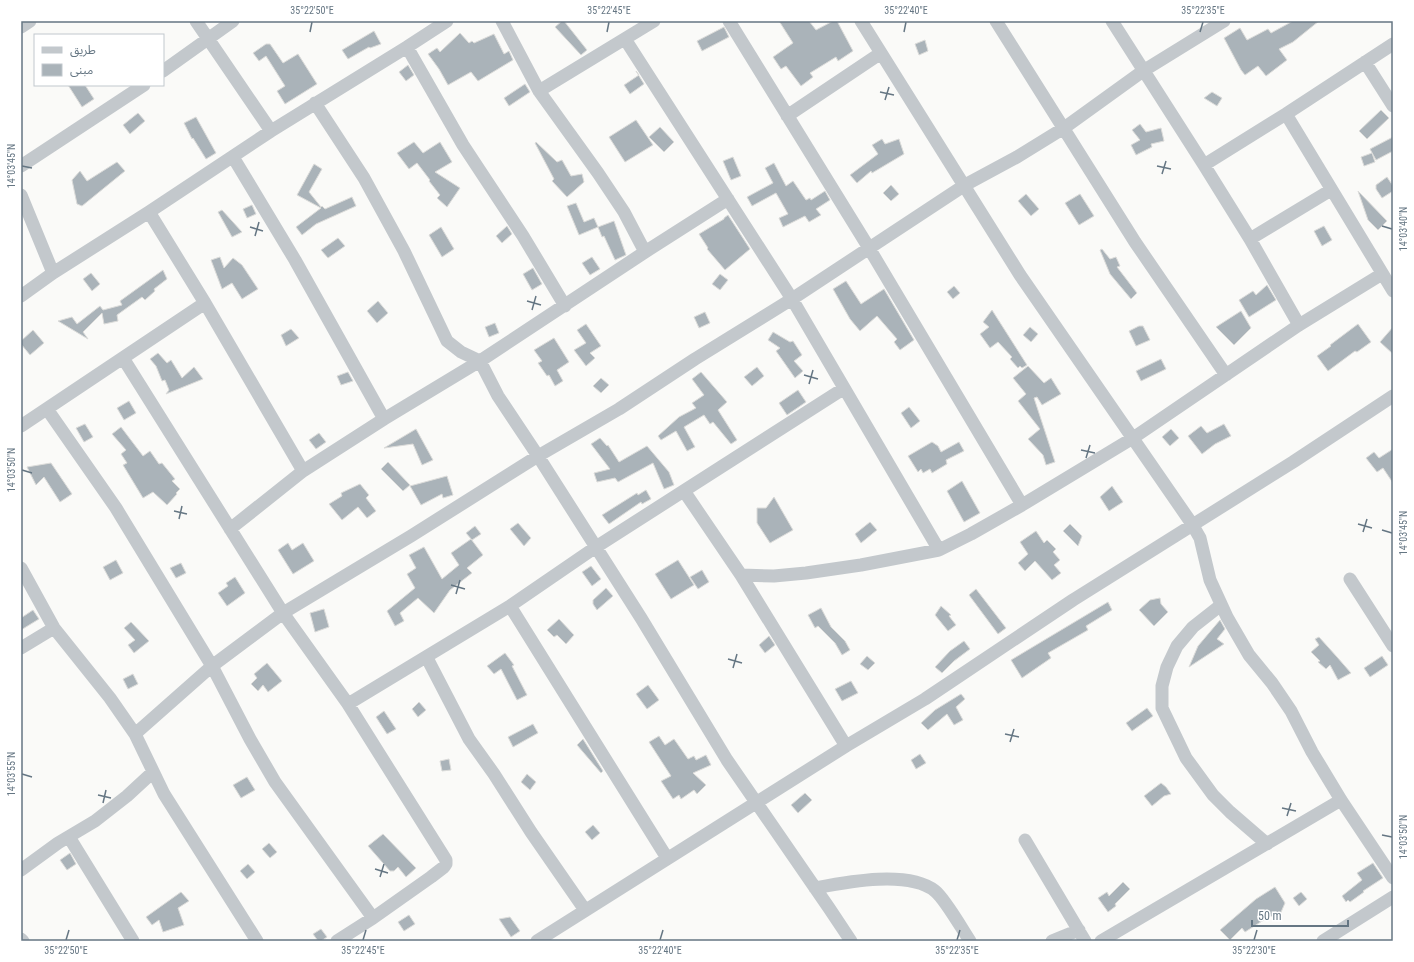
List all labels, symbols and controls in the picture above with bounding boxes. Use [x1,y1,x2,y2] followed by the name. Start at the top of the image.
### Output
[290,5,334,16] text: 35°22'50"E
[587,5,631,16] text: 35°22'45"E
[884,5,928,16] text: 35°22'40"E
[1181,5,1225,16] text: 35°22'35"E
[34,34,164,86] legend
[70,43,96,58] text: طريق
[70,63,93,77] text: مبنى
[6,144,17,188] text: 14°03'45"N
[1398,207,1409,251] text: 14°03'40"N
[6,448,17,492] text: 14°03'50"N
[1398,511,1409,555] text: 14°03'45"N
[6,752,17,796] text: 14°03'55"N
[1398,815,1409,859] text: 14°03'50"N
[1252,902,1348,928] scale bar
[1258,909,1282,923] text: 50 m
[44,945,88,956] text: 35°22'50"E
[341,945,385,956] text: 35°22'45"E
[638,945,682,956] text: 35°22'40"E
[935,945,979,956] text: 35°22'35"E
[1232,945,1276,956] text: 35°22'30"E

